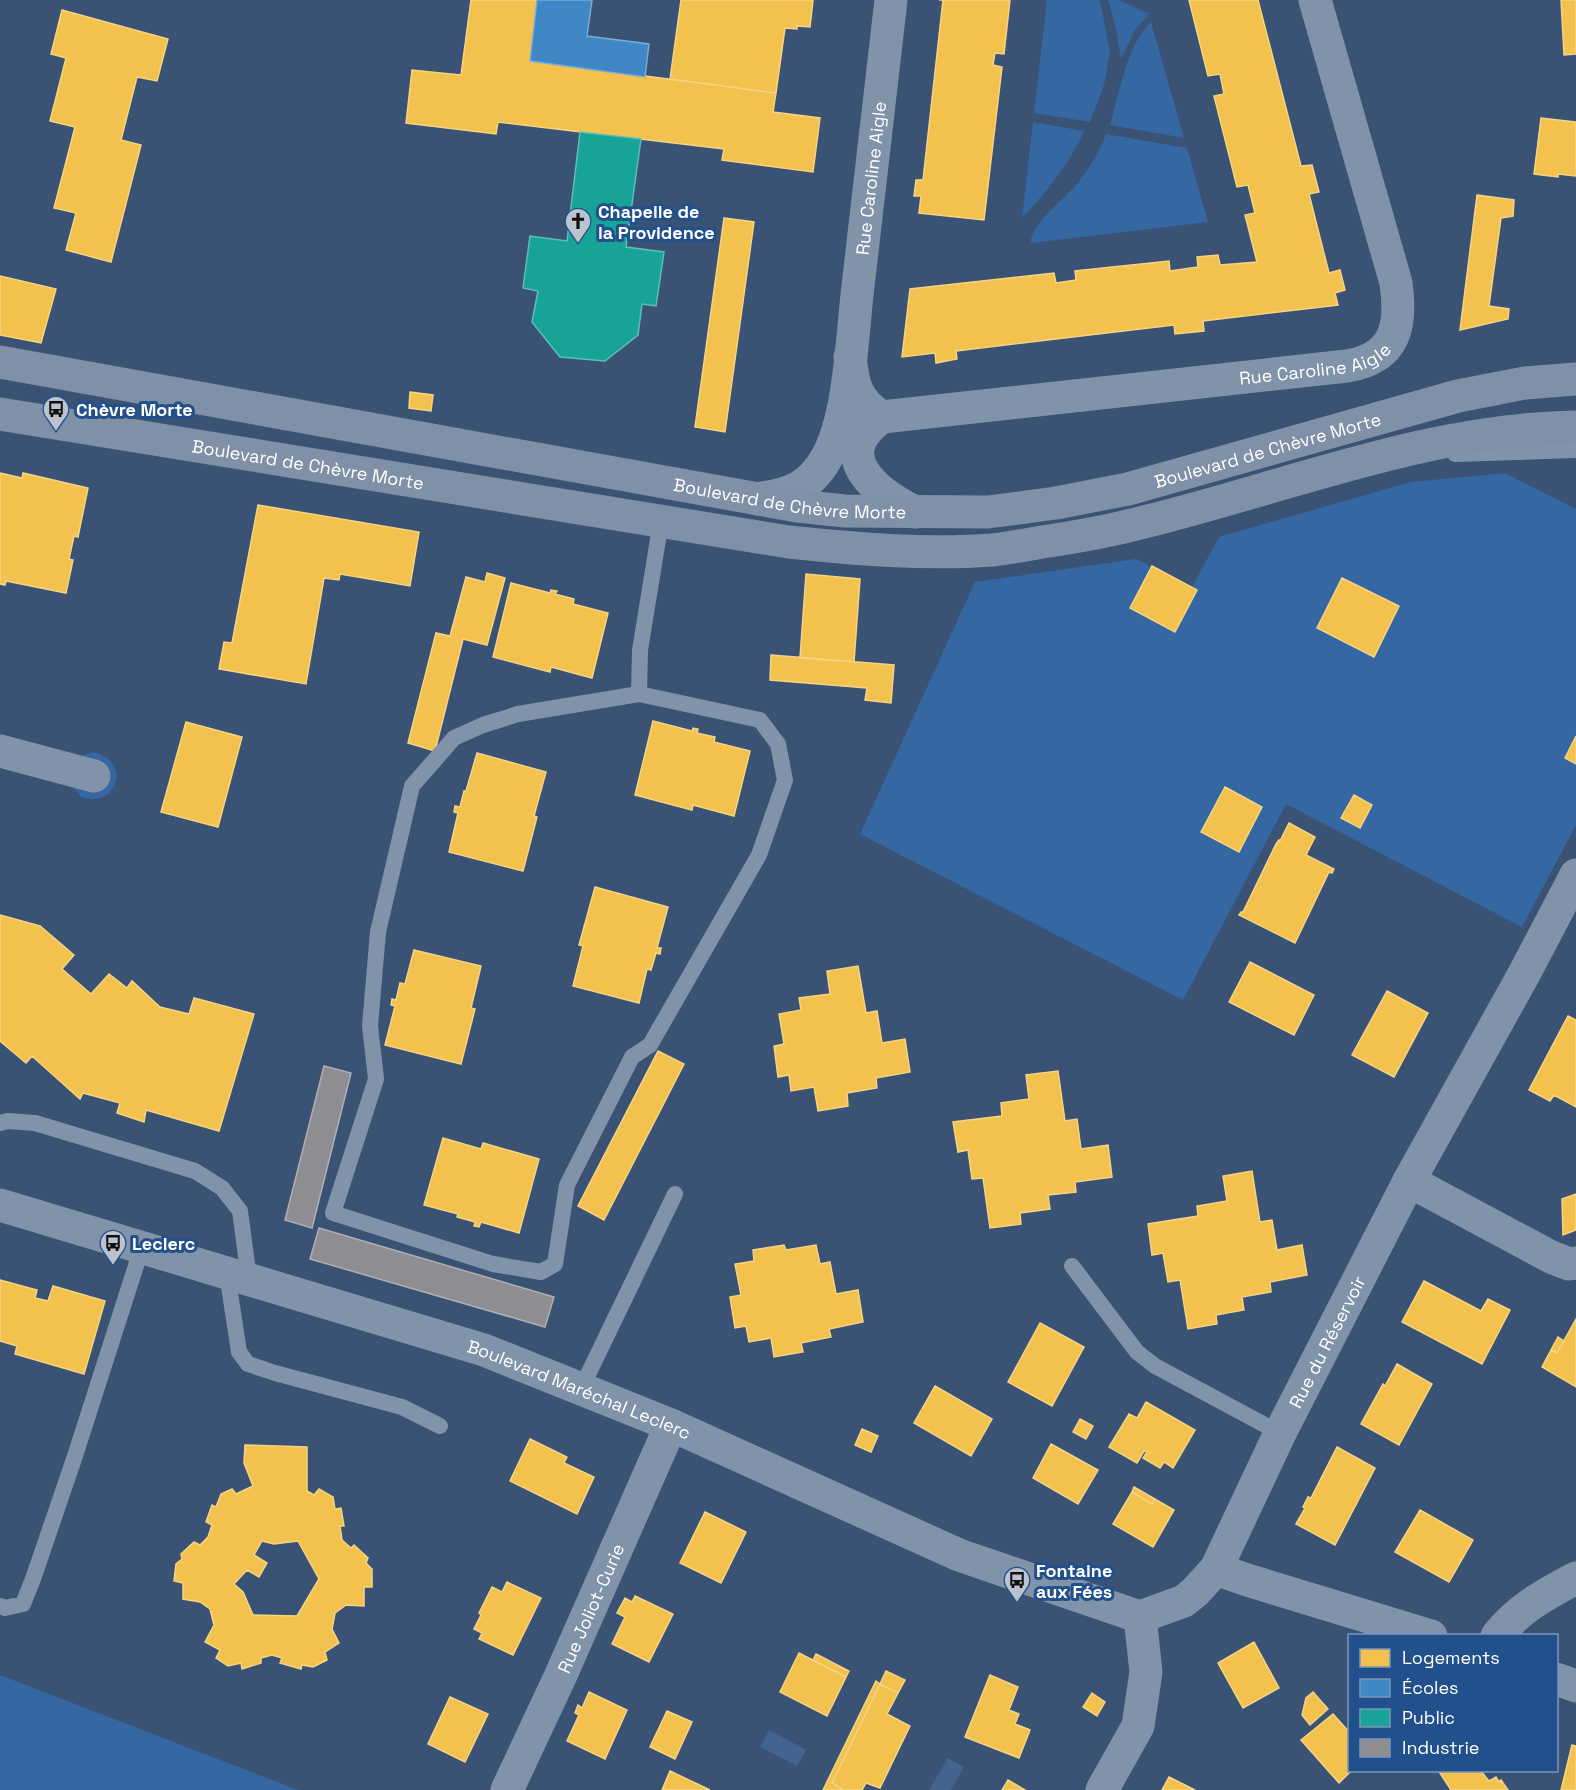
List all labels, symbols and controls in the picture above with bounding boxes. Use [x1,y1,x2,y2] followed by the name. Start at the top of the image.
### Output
[850,100,891,256] street label: Rue Caroline Aigle
[598,200,715,244] place label: Chapelle de la Providence
[563,206,593,244] church icon: Chapelle de la Providence
[1238,338,1396,389] street label: Rue Caroline Aigle
[41,394,71,432] bus stop icon: Chèvre Morte
[76,398,193,421] place label: Chèvre Morte
[1151,407,1384,493] street label: Boulevard de Chèvre Morte
[190,434,426,494] street label: Boulevard de Chèvre Morte
[672,472,906,523] street label: Boulevard de Chèvre Morte
[98,1228,128,1266] bus stop icon: Leclerc
[132,1232,195,1255] place label: Leclerc
[1283,1272,1370,1412] street label: Rue du Réservoir
[465,1334,695,1444] street label: Boulevard Maréchal Leclerc
[552,1540,629,1677] street label: Rue Joliot-Curie
[1036,1559,1112,1603] place label: Fontaine aux Fées
[1002,1565,1032,1603] bus stop icon: Fontaine aux Fées
[1348,1634,1558,1772] legend
[1402,1646,1500,1669] text: Logements
[1402,1676,1459,1699] text: Écoles
[1402,1706,1455,1729] text: Public
[1402,1736,1479,1759] text: Industrie

